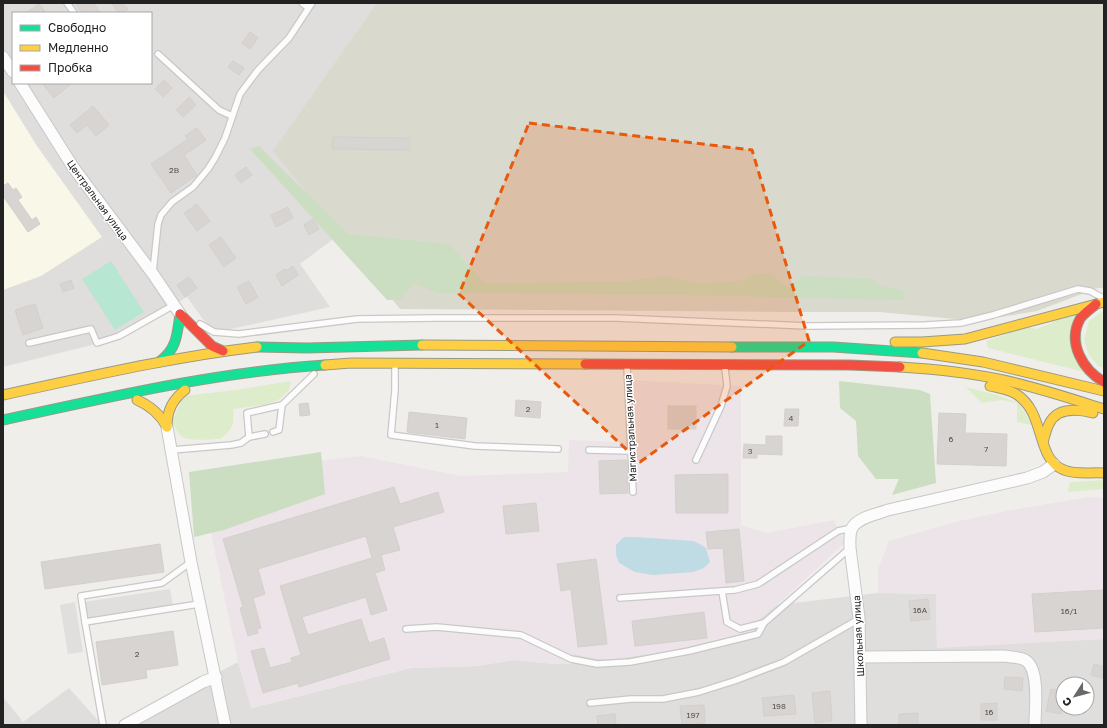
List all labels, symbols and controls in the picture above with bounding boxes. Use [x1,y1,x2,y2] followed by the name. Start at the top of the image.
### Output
[12,12,152,84] legend
[48,20,106,35] text: Свободно
[48,40,108,55] text: Медленно
[48,60,92,75] text: Пробка
[65,157,131,243] street label: Центральная улица
[169,165,179,175] house number: 2В
[621,374,639,482] street label: Магистральная улица
[526,404,531,414] house number: 2
[789,413,794,423] house number: 4
[435,420,439,430] house number: 1
[949,434,954,444] house number: 6
[984,444,988,454] house number: 7
[748,446,753,456] house number: 3
[850,595,866,677] street label: Школьная улица
[913,605,928,615] house number: 16А
[1061,606,1077,616] house number: 16/1
[135,649,140,659] house number: 2
[1055,676,1095,716] north arrow
[1059,695,1074,709] text: С
[772,701,786,711] house number: 198
[985,707,994,717] house number: 16
[687,710,699,720] house number: 197

